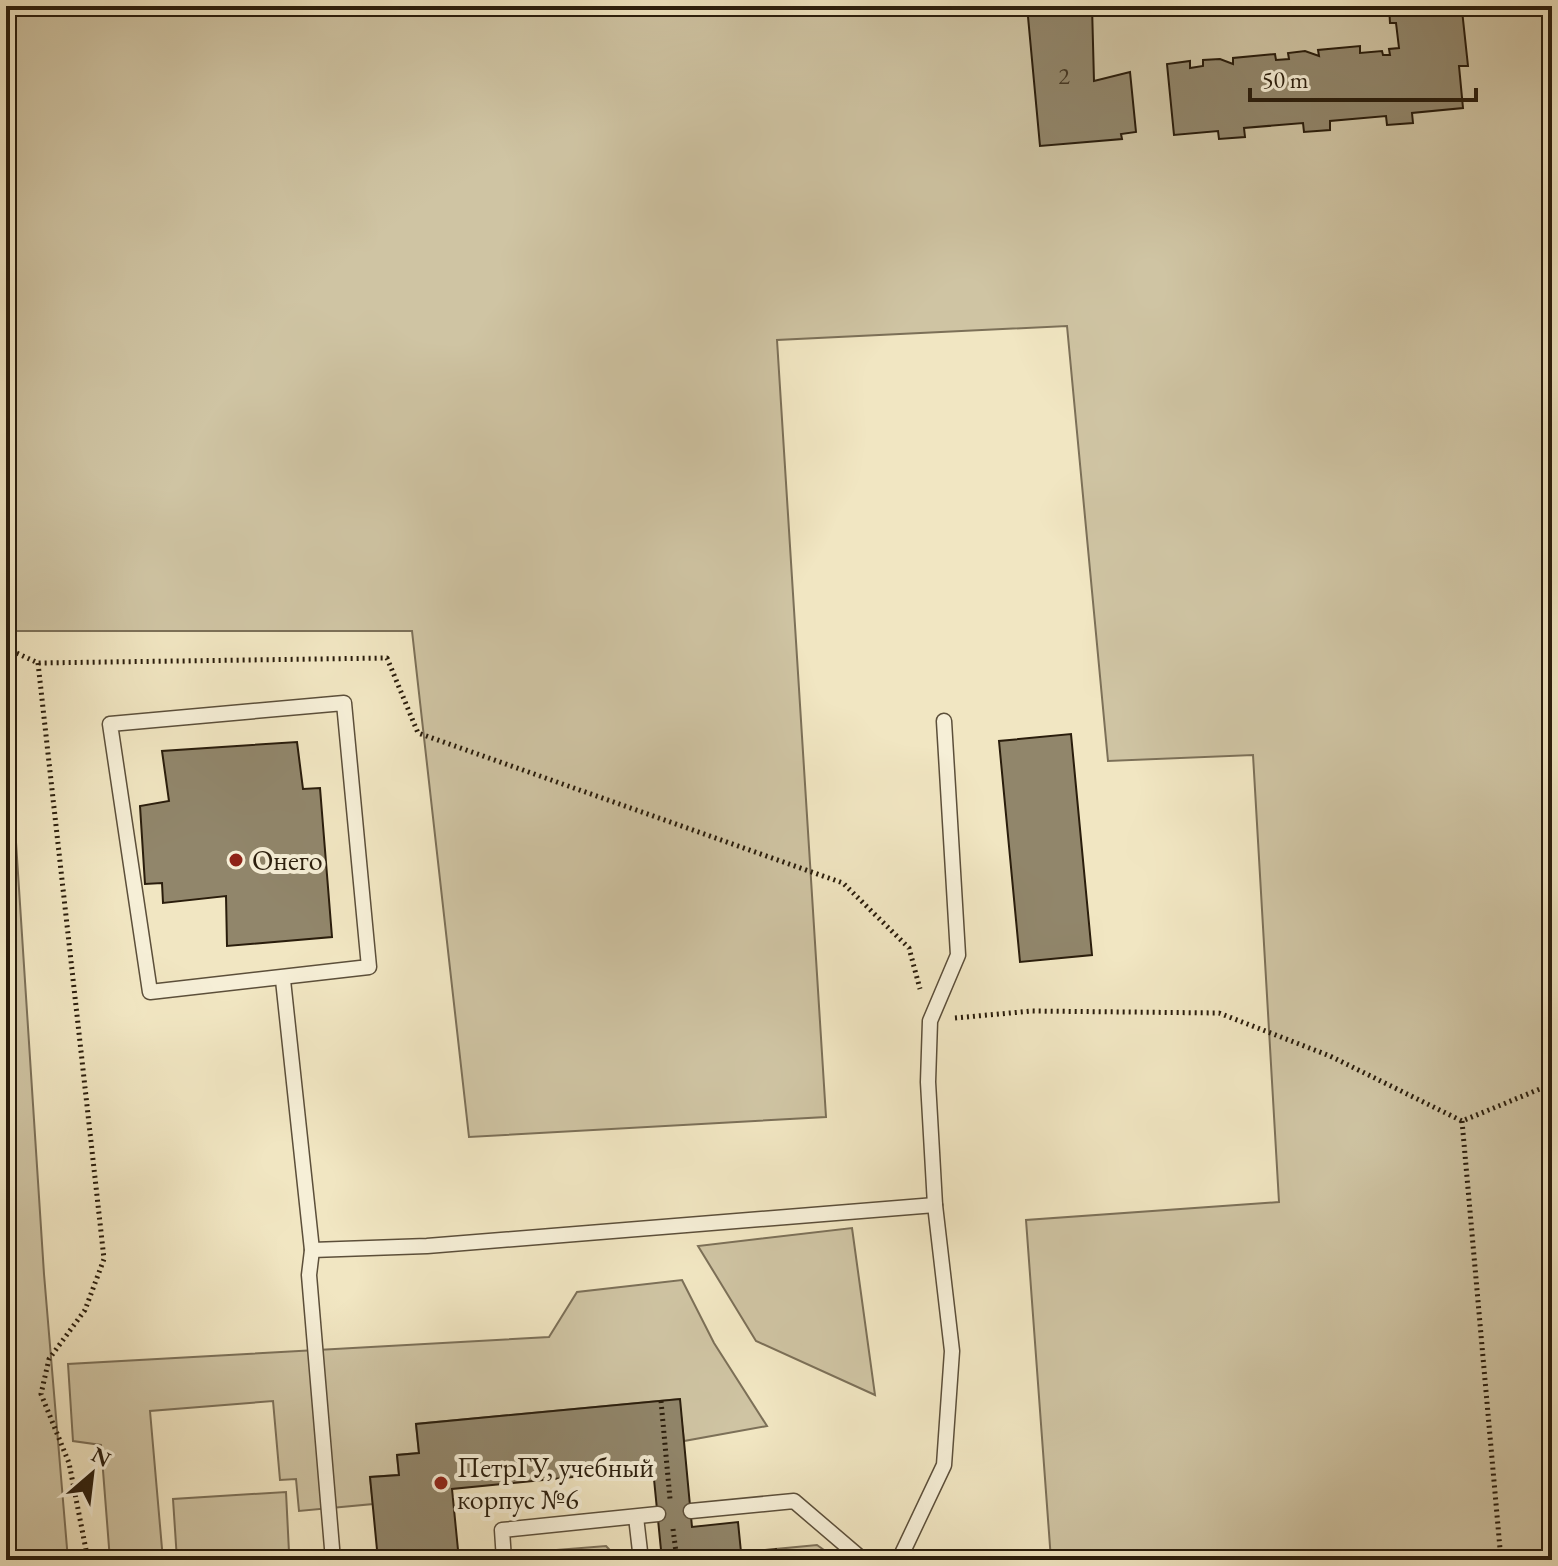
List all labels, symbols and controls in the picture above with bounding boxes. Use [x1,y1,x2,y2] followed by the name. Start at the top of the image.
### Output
[1250,52,1476,102] scale bar
[1058,60,1070,91] house number: 2
[1262,64,1309,95] text: 50 m
[252,842,323,878] place label: Онего
[227,851,245,869] marker: Онего
[52,1434,132,1514] north arrow
[86,1440,116,1474] text: N
[457,1449,654,1517] place label: ПетрГУ, учебный корпус №6
[432,1474,450,1492] marker: ПетрГУ, учебный корпус №6

